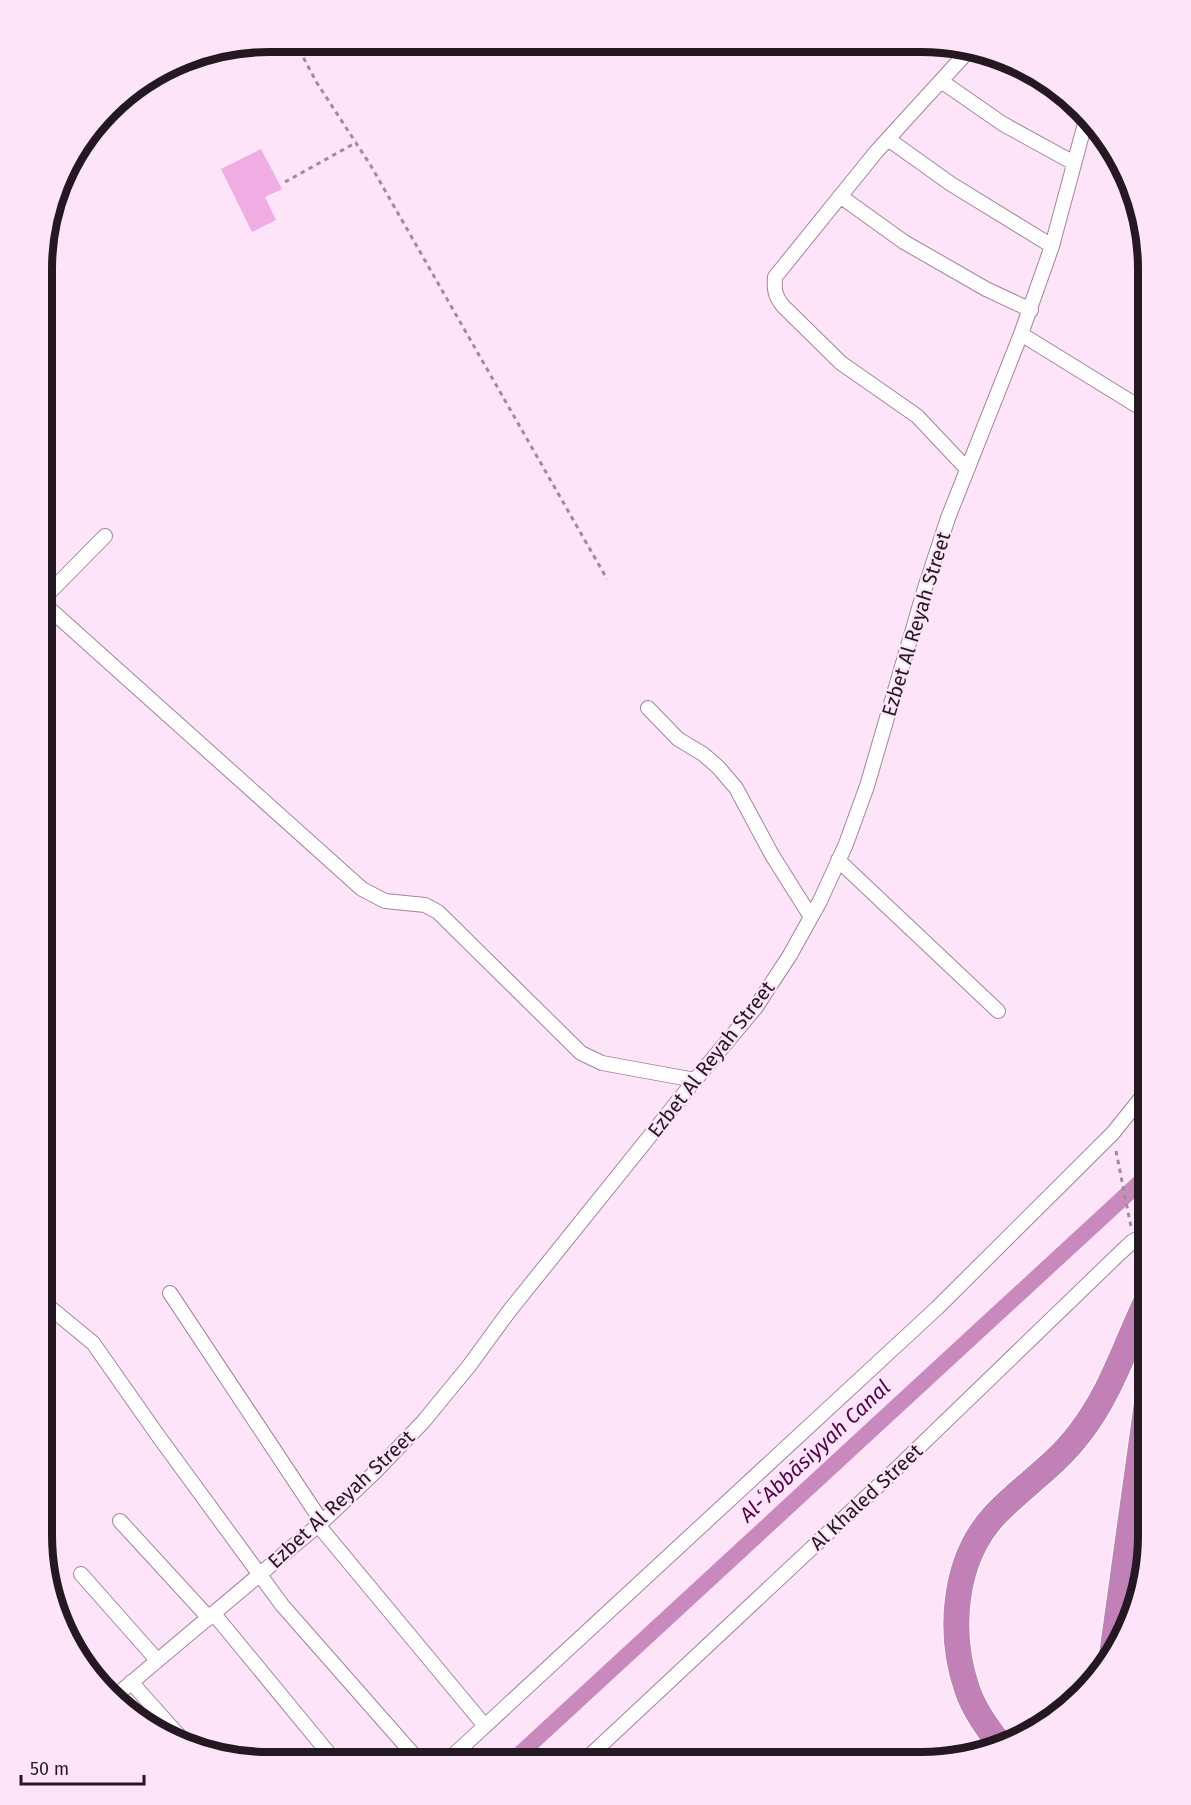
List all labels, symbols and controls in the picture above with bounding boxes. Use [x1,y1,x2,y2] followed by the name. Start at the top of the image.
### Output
[877,528,956,719] street label: Ezbet Al Reyah Street
[643,975,780,1142] street label: Ezbet Al Reyah Street
[733,1374,896,1528] water label: Al-ʿAbbāsiyyah Canal
[263,1424,420,1573] street label: Ezbet Al Reyah Street
[805,1438,928,1555] street label: Al Khaled Street
[21,1748,144,1786] scale bar
[30,1758,69,1780] text: 50 m

